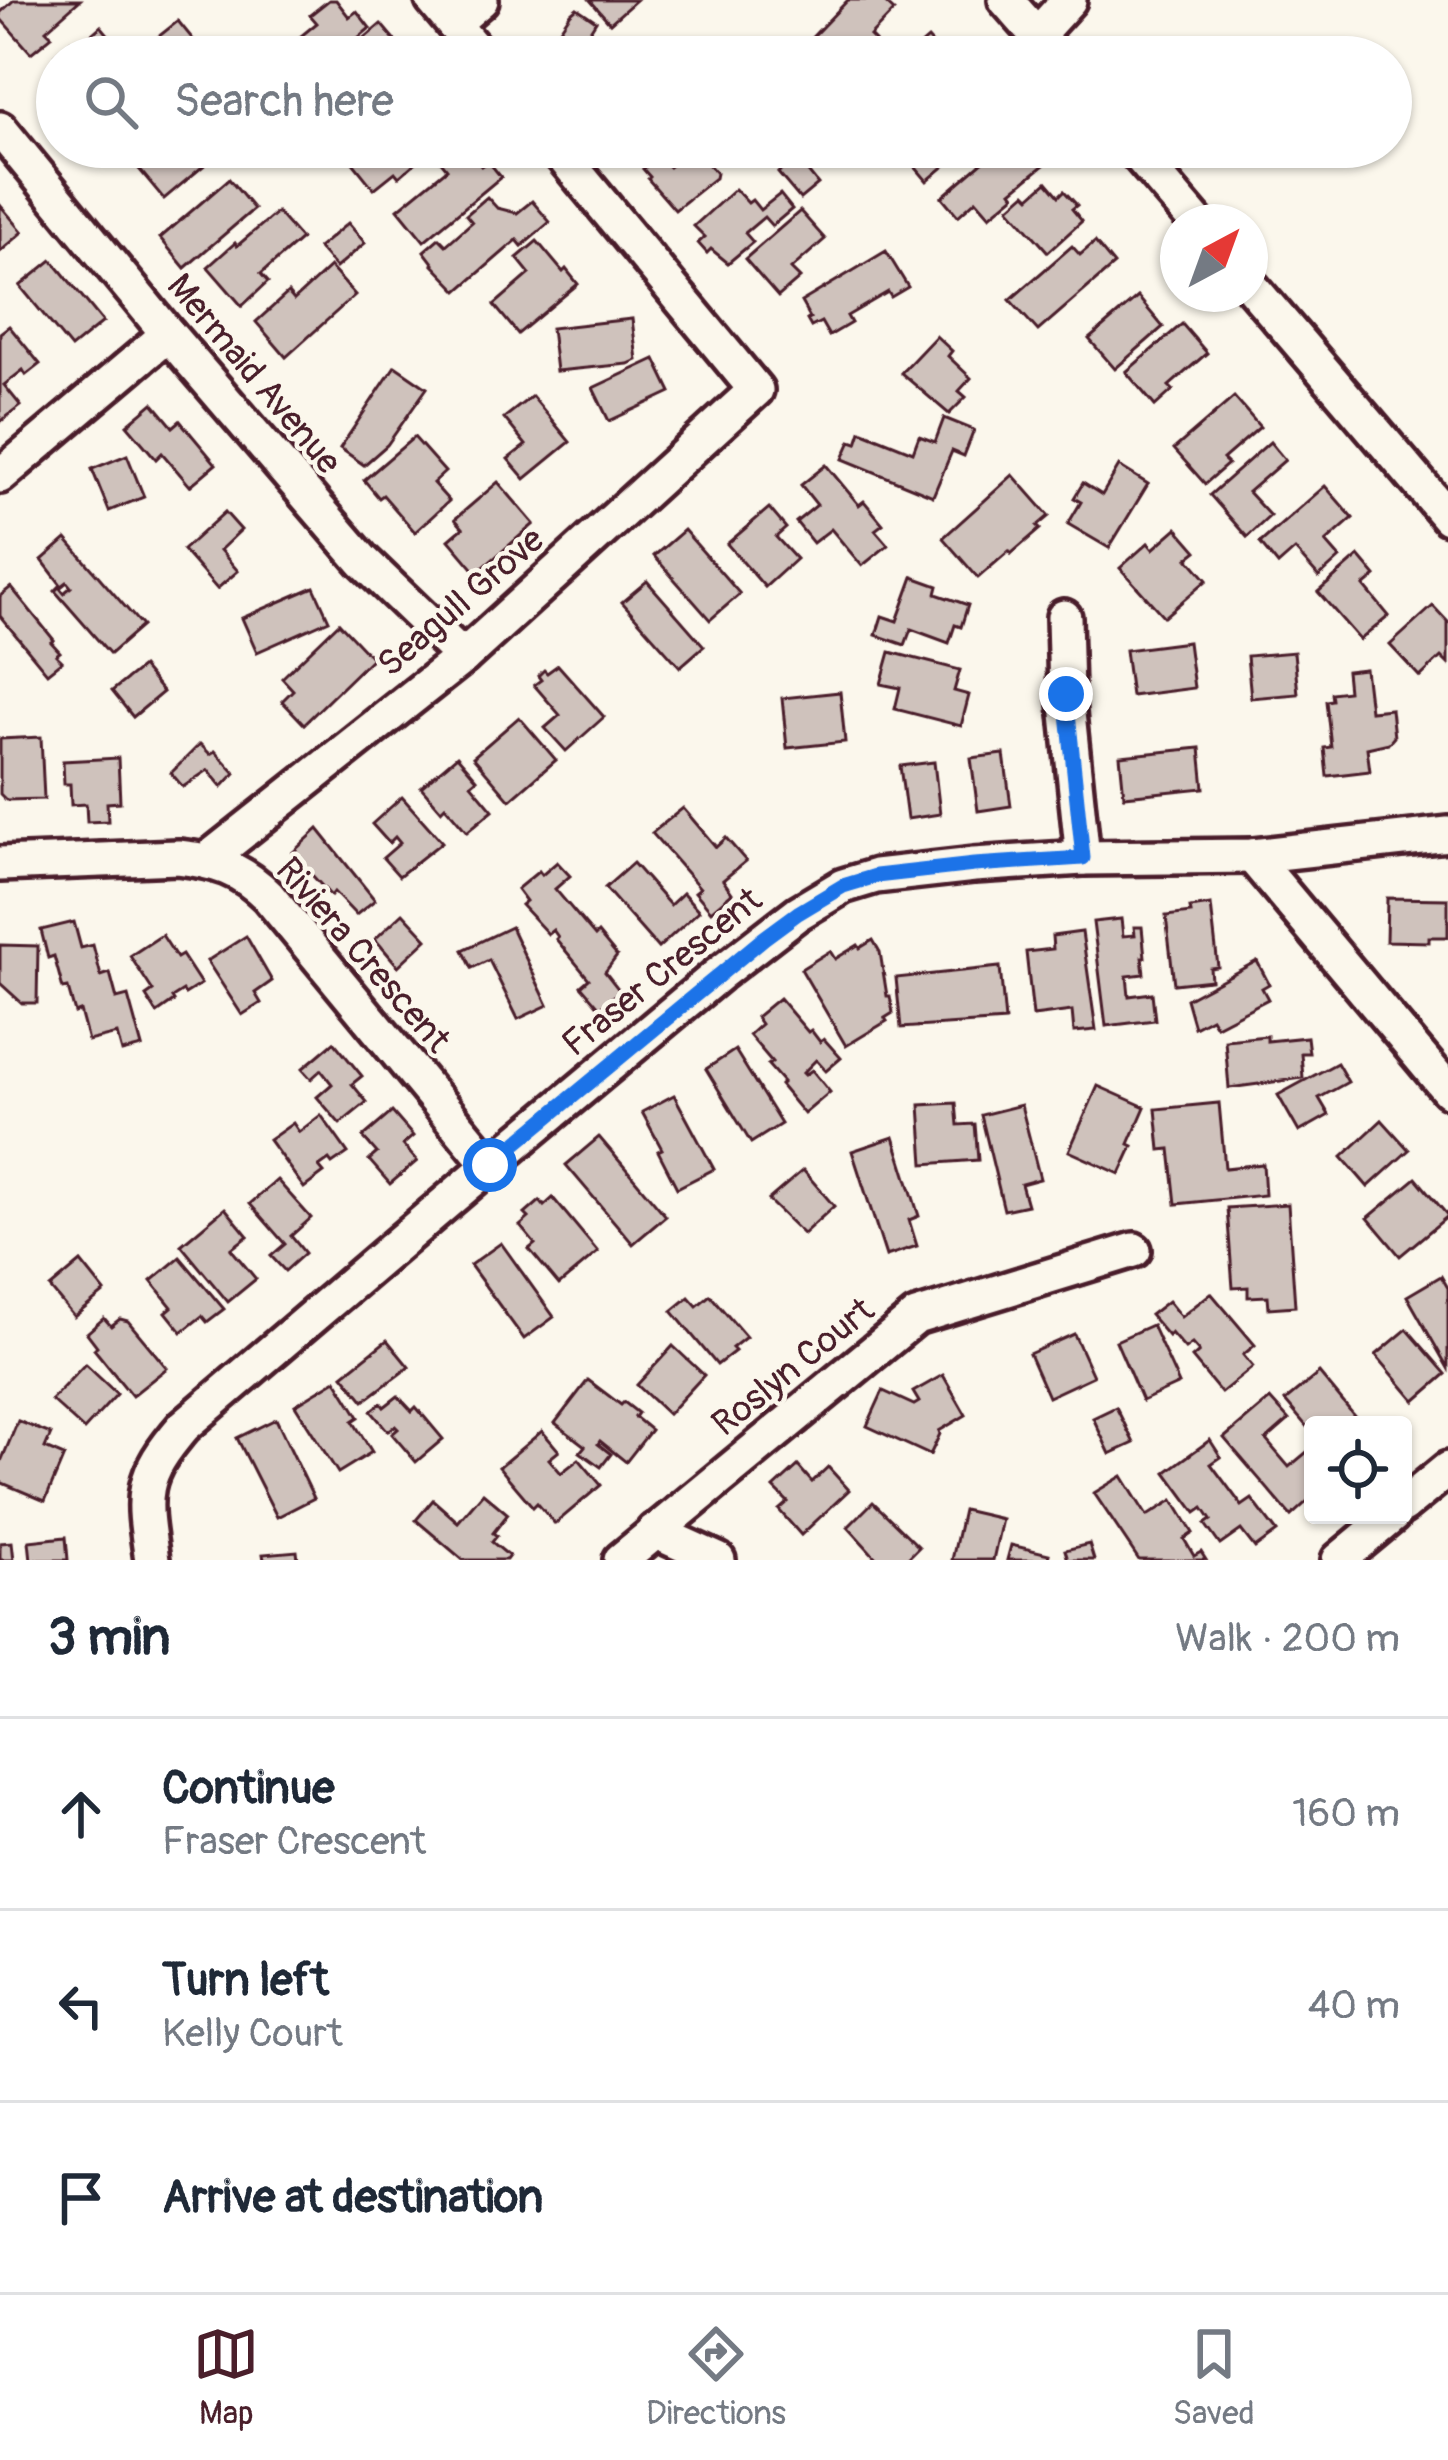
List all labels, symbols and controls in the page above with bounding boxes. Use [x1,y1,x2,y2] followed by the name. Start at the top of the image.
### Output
[36,36,1412,168] search box
[78,69,144,135] icon: search
[174,74,394,130] text: Search here
[1160,204,1268,312] north arrow
[157,265,351,484] street label: Mermaid Avenue
[369,517,554,687] street label: Seagull Grove
[1039,667,1093,721] route end
[266,848,460,1062] street label: Riviera Crescent
[553,877,771,1066] street label: Fraser Crescent
[463,1138,517,1192] route start
[703,1288,883,1446] street label: Roslyn Court
[1304,1416,1412,1524] map controls
[1304,1416,1412,1524] button: locate
[48,1606,170,1670] text: 3 min
[1175,1614,1400,1663] text: Walk · 200 m
[162,1761,335,1817] text: Continue
[48,1781,114,1847] icon: ahead
[1292,1789,1400,1838] text: 160 m
[162,1817,426,1866] text: Fraser Crescent
[162,1953,329,2009] text: Turn left
[48,1973,114,2039] icon: left
[1308,1981,1400,2030] text: 40 m
[162,2009,343,2058] text: Kelly Court
[48,2165,114,2231] icon: arrive
[162,2170,543,2226] text: Arrive at destination
[193,2321,259,2434] tab: Map
[646,2321,786,2434] tab: Directions
[1173,2321,1255,2434] tab: Saved

